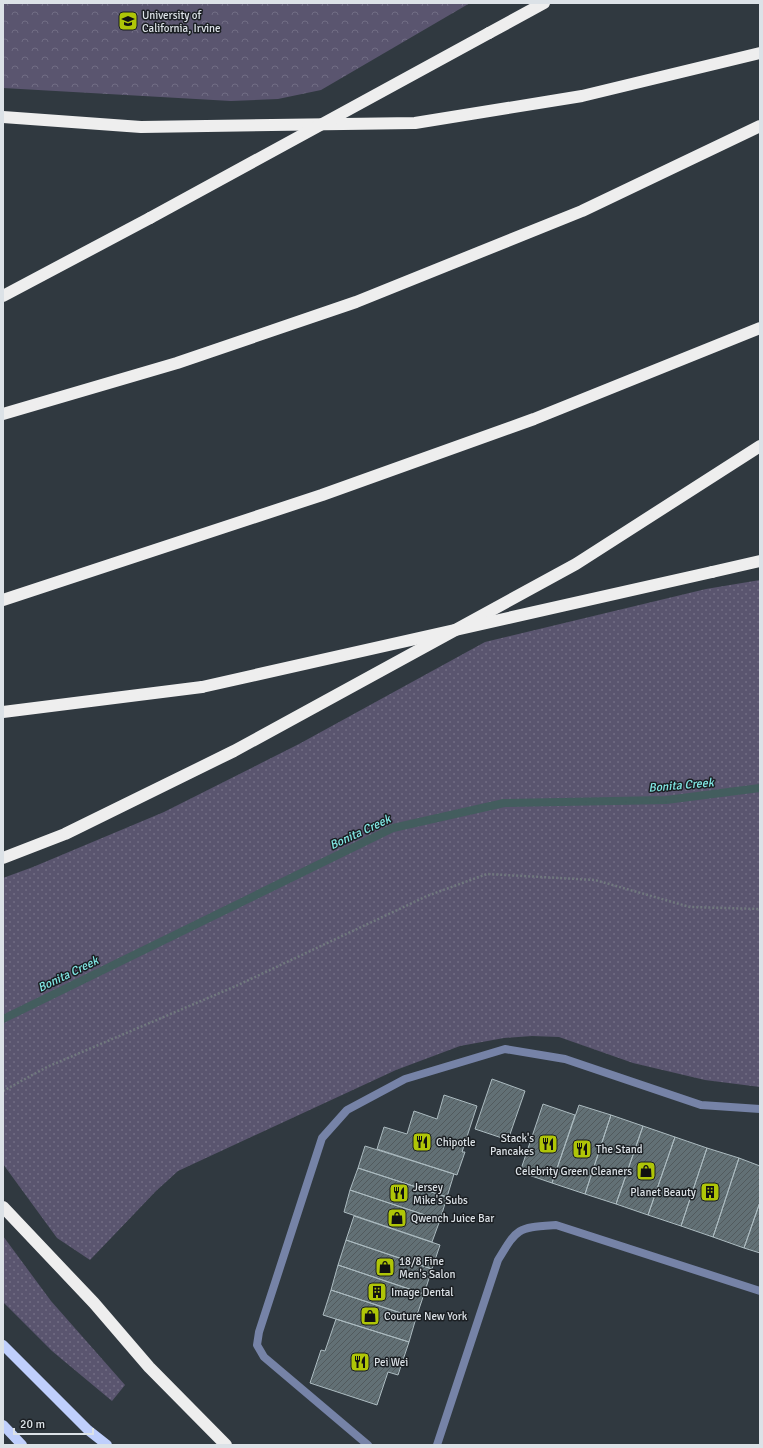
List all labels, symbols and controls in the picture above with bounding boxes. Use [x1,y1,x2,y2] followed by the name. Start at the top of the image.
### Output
[142,9,221,35] place label: University of California, Irvine
[117,10,139,32] school or university icon: University of California, Irvine
[648,775,715,796] water label: Bonita Creek
[327,811,394,853] water label: Bonita Creek
[35,953,102,996] water label: Bonita Creek
[411,1131,433,1153] restaurant icon: Chipotle
[490,1132,534,1158] place label: Stack's Pancakes
[537,1133,559,1155] restaurant icon: Stack's Pancakes
[436,1136,476,1149] place label: Chipotle
[571,1138,593,1160] restaurant icon: The Stand
[596,1143,643,1156] place label: The Stand
[635,1160,657,1182] shop icon: Celebrity Green Cleaners
[515,1165,632,1178] place label: Celebrity Green Cleaners
[413,1181,468,1207] place label: Jersey Mike's Subs
[699,1181,721,1203] building icon: Planet Beauty
[388,1182,410,1204] restaurant icon: Jersey Mike's Subs
[630,1186,697,1199] place label: Planet Beauty
[386,1207,408,1229] shop icon: Qwench Juice Bar
[411,1212,494,1225] place label: Qwench Juice Bar
[399,1255,455,1281] place label: 18/8 Fine Men's Salon
[374,1256,396,1278] shop icon: 18/8 Fine Men's Salon
[366,1281,388,1303] building icon: Image Dental
[391,1286,454,1299] place label: Image Dental
[359,1305,381,1327] shop icon: Couture New York
[384,1310,468,1323] place label: Couture New York
[349,1351,371,1373] restaurant icon: Pei Wei
[374,1356,408,1369] place label: Pei Wei
[14,1410,93,1436] scale bar
[20,1417,45,1432] text: 20 m

